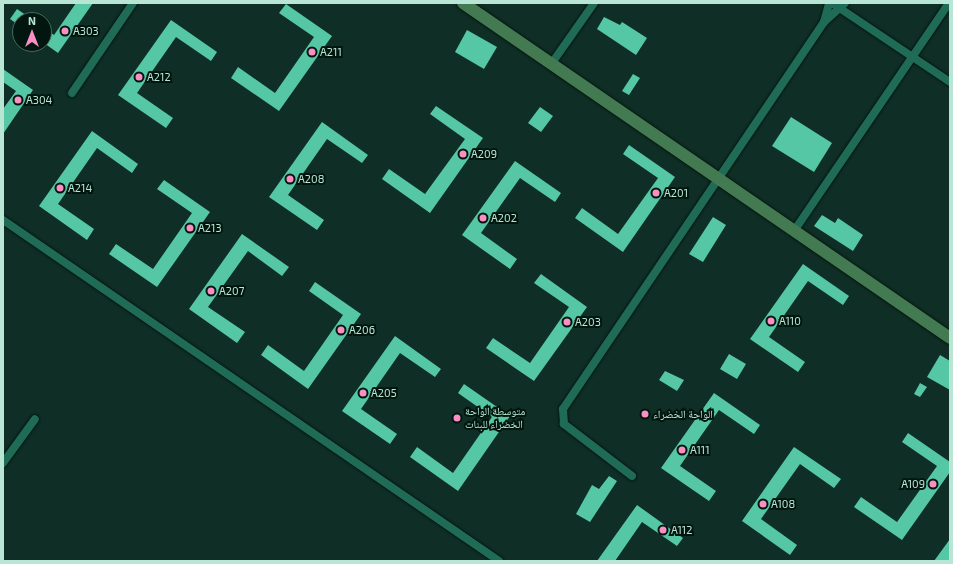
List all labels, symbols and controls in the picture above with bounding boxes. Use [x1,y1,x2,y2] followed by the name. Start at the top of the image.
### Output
[12,12,52,52] north arrow
[28,14,36,27] text: N
[73,24,99,38] place label: A303
[60,26,70,36] marker: A303
[320,45,342,59] place label: A211
[307,47,317,57] marker: A211
[147,70,171,84] place label: A212
[134,72,144,82] marker: A212
[26,93,52,107] place label: A304
[13,95,23,105] marker: A304
[471,147,497,161] place label: A209
[458,149,468,159] marker: A209
[298,172,324,186] place label: A208
[285,174,295,184] marker: A208
[68,181,92,195] place label: A214
[55,183,65,193] marker: A214
[664,186,688,200] place label: A201
[651,188,661,198] marker: A201
[491,211,517,225] place label: A202
[478,213,488,223] marker: A202
[198,221,222,235] place label: A213
[185,223,195,233] marker: A213
[219,284,244,298] place label: A207
[206,286,216,296] marker: A207
[779,314,801,328] place label: A110
[575,315,601,329] place label: A203
[766,316,776,326] marker: A110
[562,317,572,327] marker: A203
[349,323,375,337] place label: A206
[336,325,346,335] marker: A206
[371,386,397,400] place label: A205
[358,388,368,398] marker: A205
[465,405,525,431] place label: متوسطة الواحة الخضراء للبنات
[653,407,713,421] place label: الواحة الخضراء
[640,409,650,419] marker: الواحة الخضراء
[452,413,462,423] marker: متوسطة الواحة الخضراء للبنات
[690,443,710,457] place label: A111
[677,445,687,455] marker: A111
[901,477,925,491] place label: A109
[928,479,938,489] marker: A109
[771,497,795,511] place label: A108
[758,499,768,509] marker: A108
[671,523,692,537] place label: A112
[658,525,668,535] marker: A112

